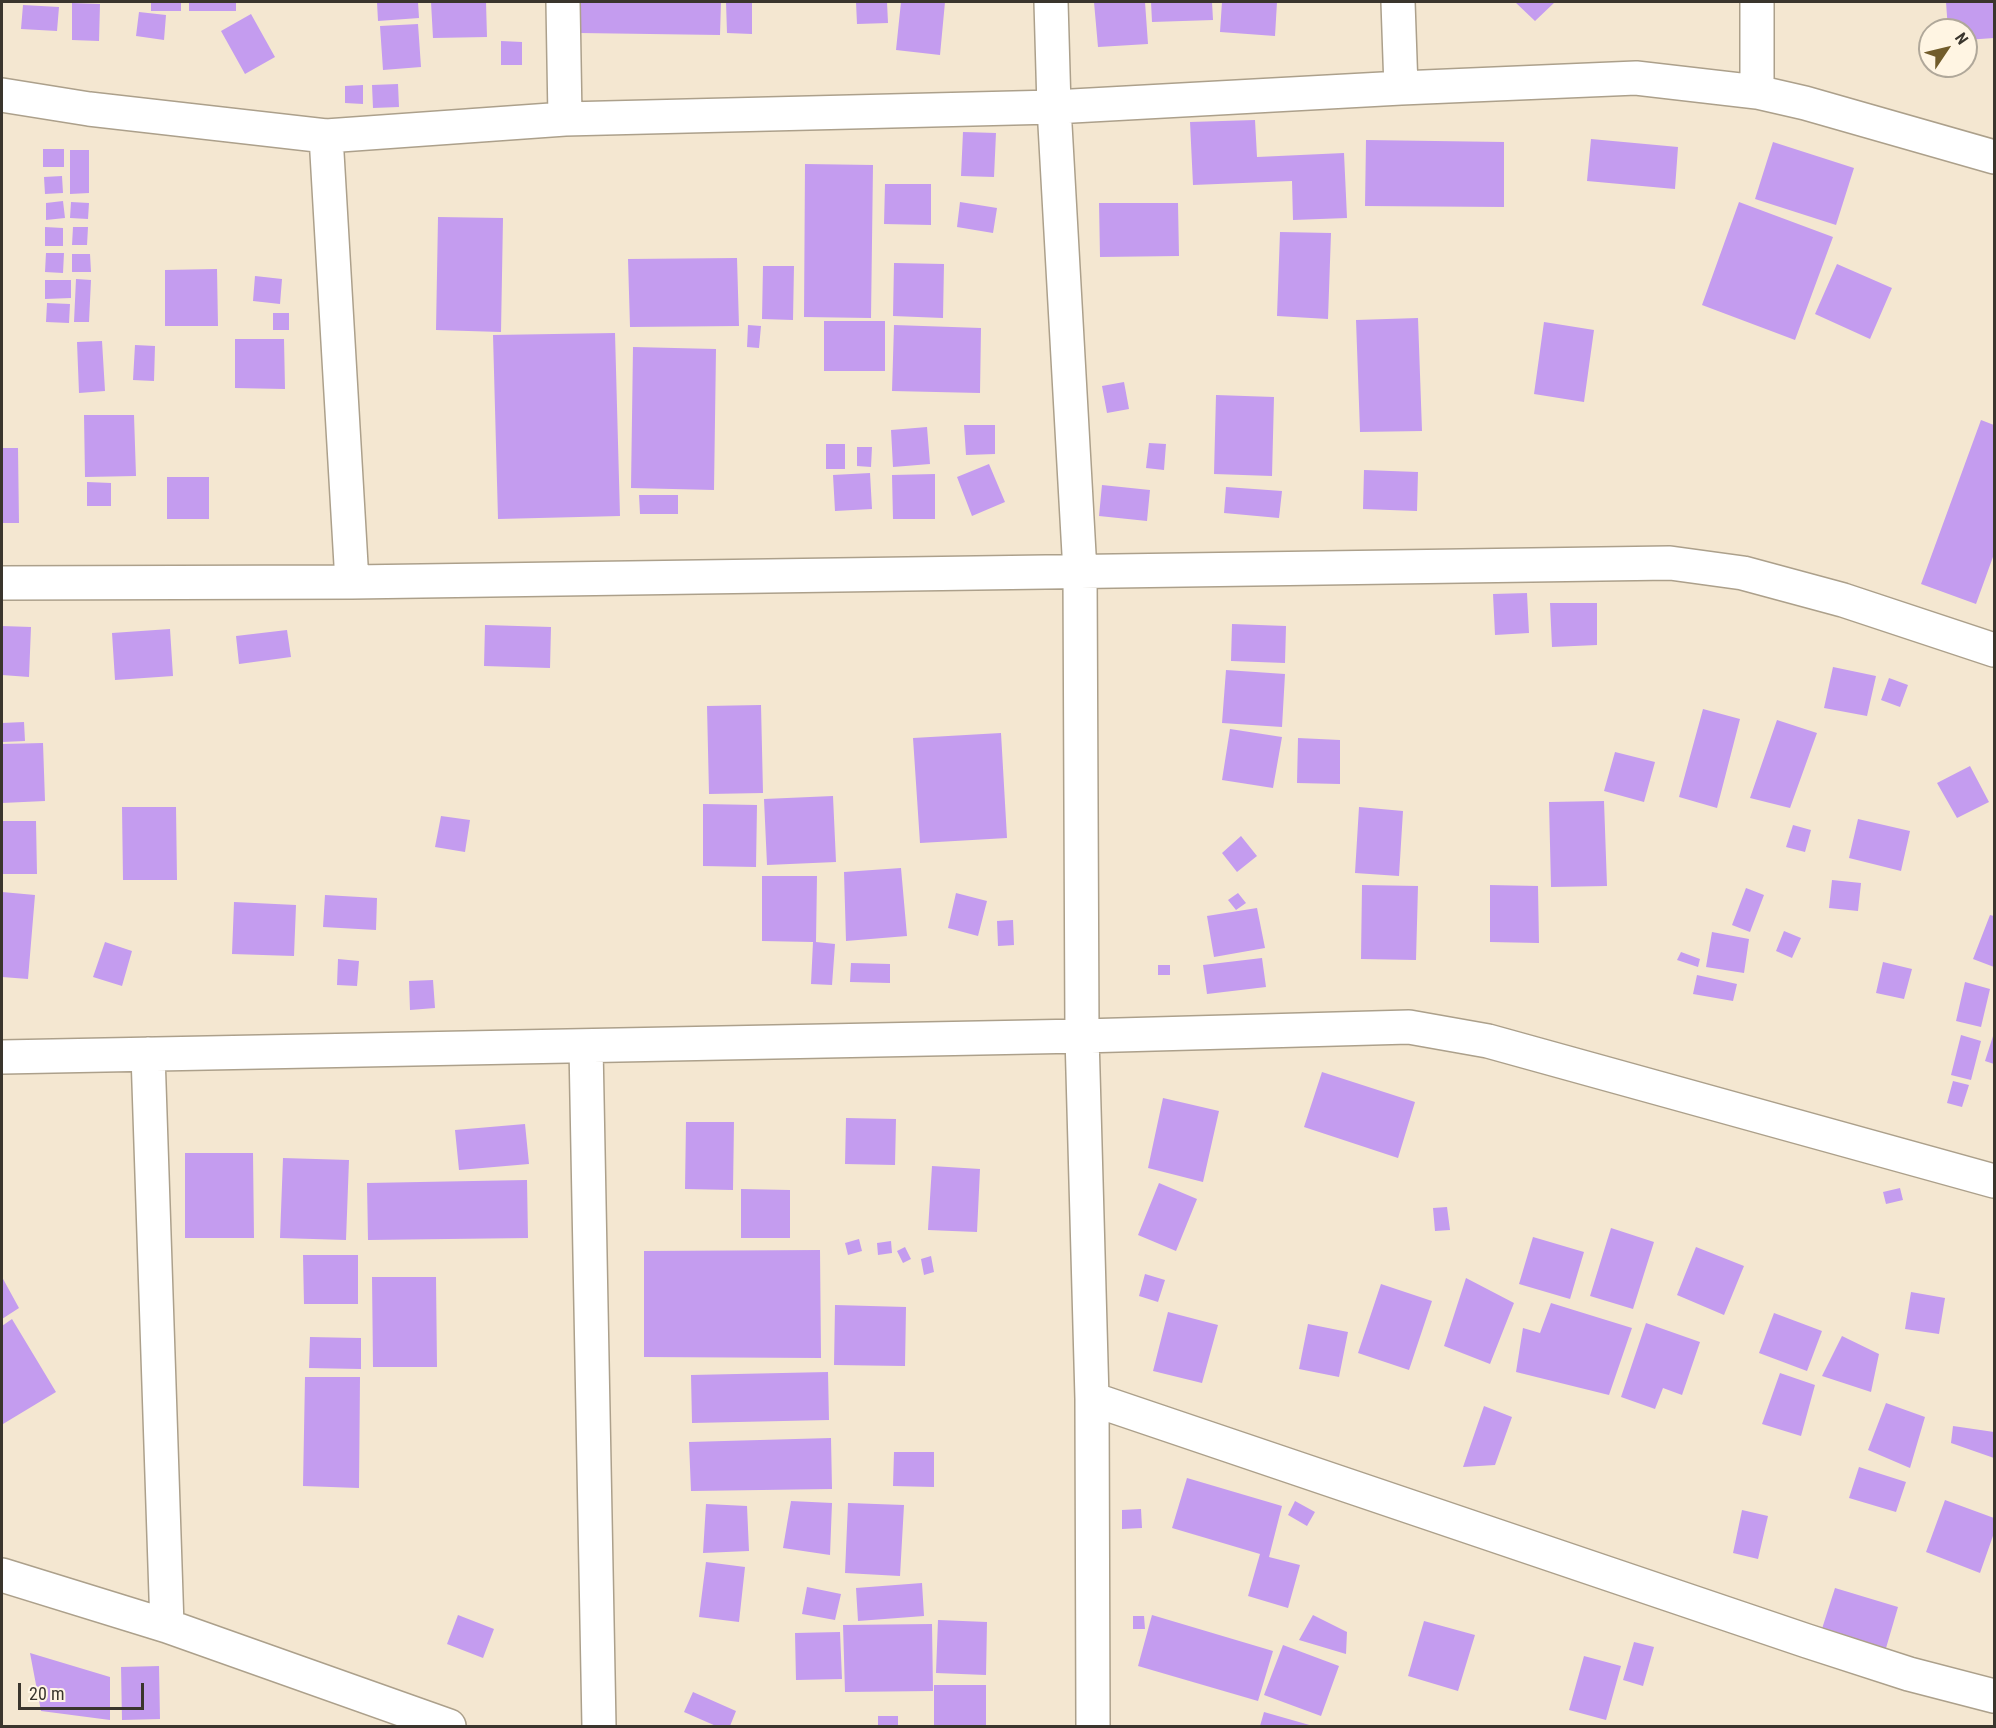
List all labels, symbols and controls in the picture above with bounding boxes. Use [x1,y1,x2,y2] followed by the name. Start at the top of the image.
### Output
[1918,18,1978,78] north arrow
[1951,29,1972,48] text: N
[21,1671,147,1709] scale bar
[29,1683,64,1704] text: 20 m

